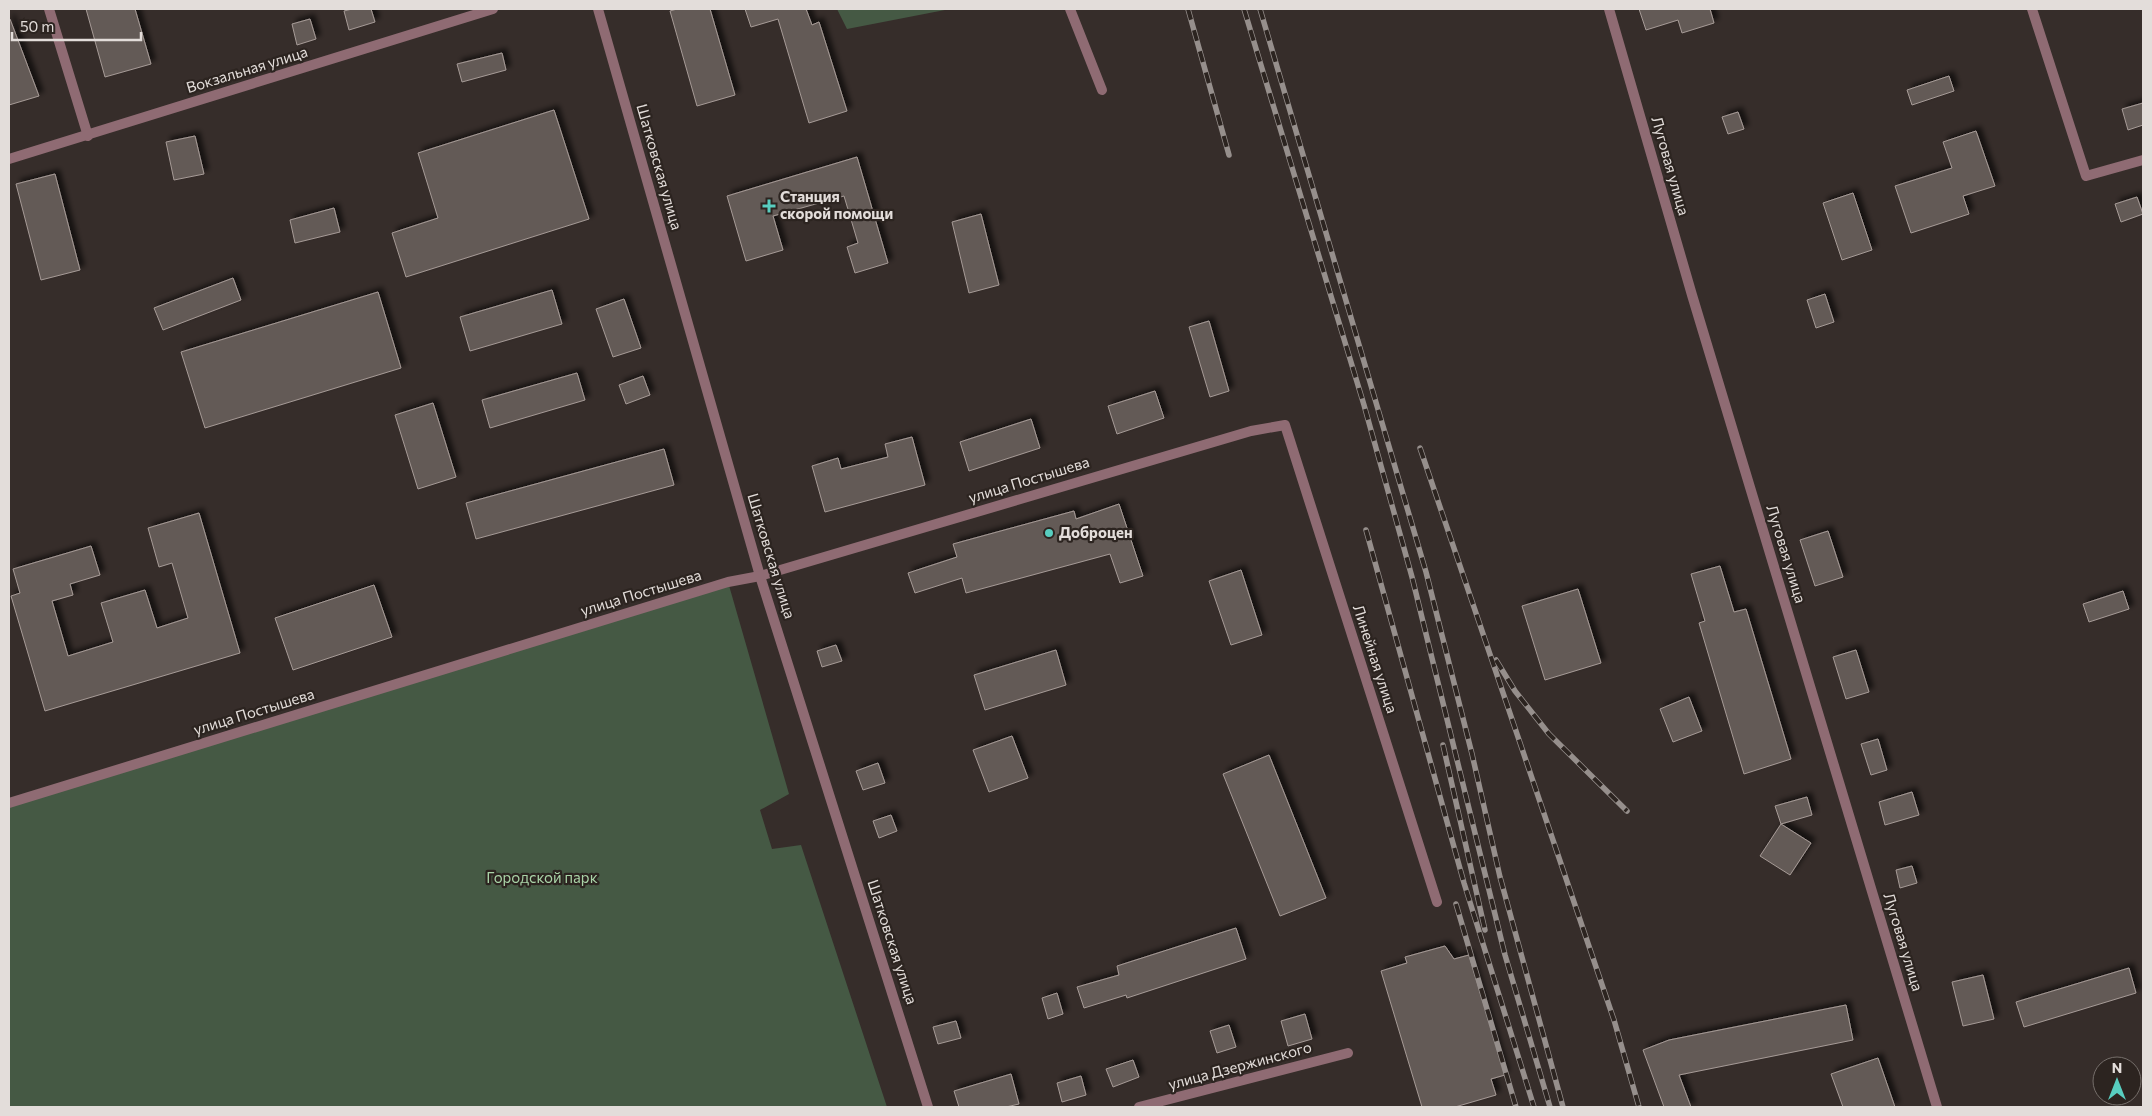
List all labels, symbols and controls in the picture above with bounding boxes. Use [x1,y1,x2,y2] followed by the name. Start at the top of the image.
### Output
[12,10,141,42] scale bar
[20,17,54,35] text: 50 m
[184,42,310,96] street label: Вокзальная улица
[633,102,687,232] street label: Шатковская улица
[1648,114,1694,217] street label: Луговая улица
[780,187,893,222] place label: Станция скорой помощи
[762,199,776,213] marker: Станция скорой помощи
[966,452,1091,506] street label: улица Постышева
[744,491,800,621] street label: Шатковская улица
[1763,502,1810,605] street label: Луговая улица
[1059,523,1133,541] place label: Доброцен
[1043,527,1055,539] marker: Доброцен
[578,565,703,619] street label: улица Постышева
[1350,602,1402,715] street label: Линейная улица
[191,684,316,738] street label: улица Постышева
[486,868,598,886] park label: Городской парк
[864,877,922,1006] street label: Шатковская улица
[1880,890,1927,993] street label: Луговая улица
[1166,1037,1313,1093] street label: улица Дзержинского
[2092,1056,2142,1106] north arrow
[2112,1059,2122,1076] text: N

